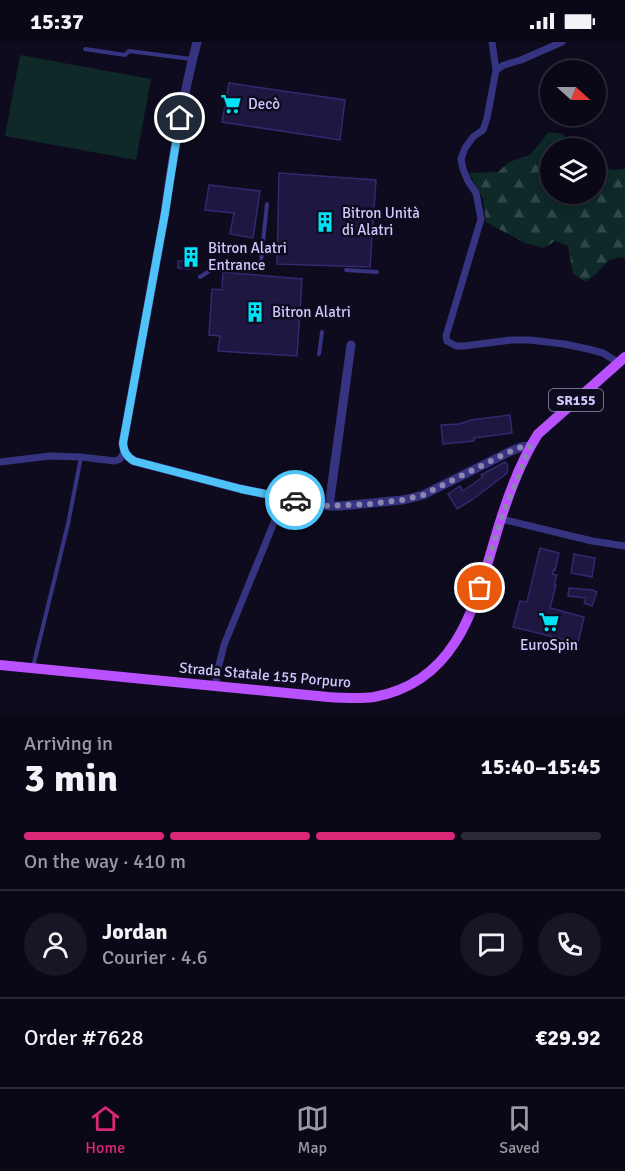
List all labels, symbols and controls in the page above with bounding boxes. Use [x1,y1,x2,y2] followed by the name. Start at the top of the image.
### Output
[30,8,84,35] text: 15:37
[540,60,606,126] north arrow
[540,60,606,204] map controls
[154,92,205,143] pin
[219,92,243,116] supermarket icon: Decò
[248,95,280,113] place label: Decò
[163,101,196,134] icon: home
[540,138,606,204] button: layers
[342,204,420,239] place label: Bitron Unità di Alatri
[313,210,337,234] building icon: Bitron Unità di Alatri
[208,239,287,274] place label: Bitron Alatri Entrance
[179,245,203,269] building icon: Bitron Alatri Entrance
[243,300,267,324] building icon: Bitron Alatri
[272,303,351,321] place label: Bitron Alatri
[549,389,603,411] road number: SR155
[265,470,325,530] courier
[279,484,312,517] icon: car
[454,562,505,613] pin
[463,571,496,604] icon: bag
[537,610,561,634] supermarket icon: EuroSpin
[520,636,578,654] place label: EuroSpin
[178,659,352,692] street label: Strada Statale 155 Porpuro
[24,731,113,756] text: Arriving in
[481,753,601,780] text: 15:40–15:45
[24,754,118,802] text: 3 min
[24,849,186,874] text: On the way · 410 m
[24,913,87,976] button: person
[460,913,523,976] button: chat
[538,913,601,976] button: phone
[102,918,168,945] text: Jordan
[102,945,208,970] text: Courier · 4.6
[24,1024,144,1051] text: Order #7628
[535,1024,601,1051] text: €29.92
[85,1102,125,1158] tab: Home
[296,1102,329,1158] tab: Map
[499,1102,540,1158] tab: Saved

